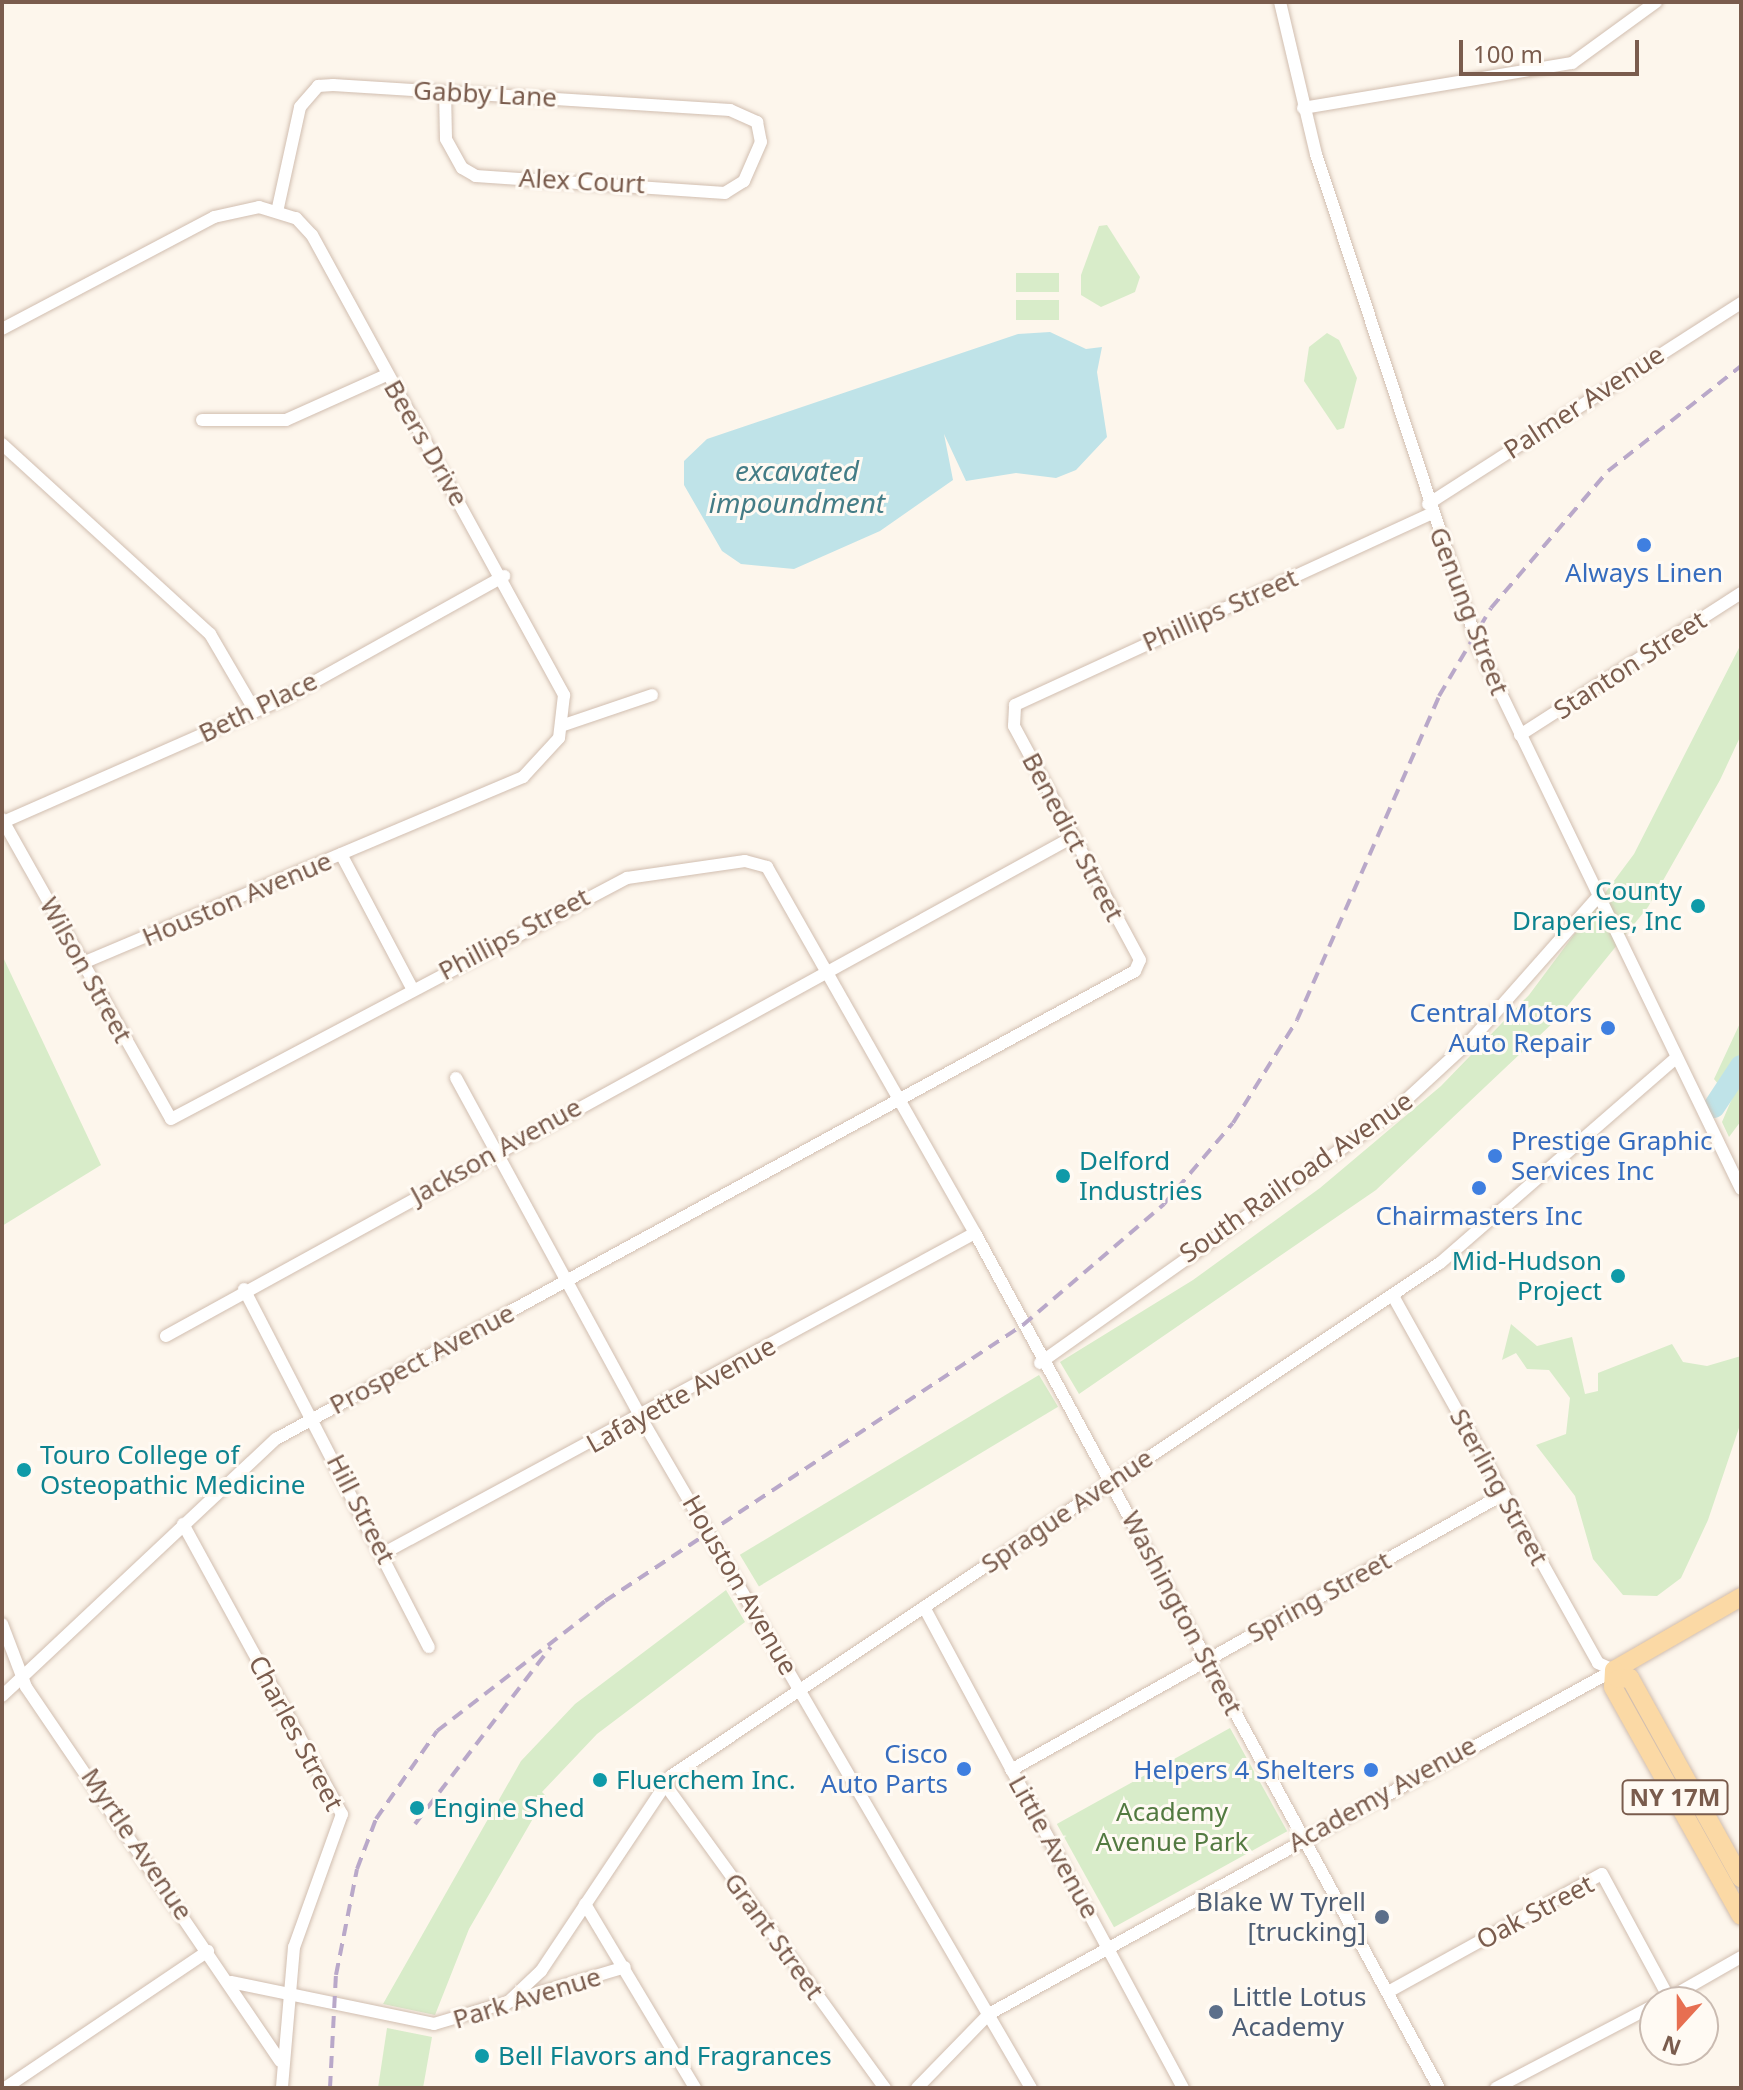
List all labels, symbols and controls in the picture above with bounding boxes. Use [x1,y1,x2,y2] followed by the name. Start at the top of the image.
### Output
[1463,24,1643,74] scale bar
[1473,37,1543,70] text: 100 m
[412,75,558,113] street label: Gabby Lane
[518,162,646,200] street label: Alex Court
[1498,339,1670,465] street label: Palmer Avenue
[377,374,475,512] street label: Beers Drive
[709,453,885,519] water label: excavated impoundment
[1423,523,1515,699] street label: Genung Street
[1635,536,1653,554] marker: Always Linen
[1565,557,1723,589] place label: Always Linen
[1138,562,1302,658] street label: Phillips Street
[1548,604,1712,726] street label: Stanton Street
[194,665,322,749] street label: Beth Place
[1016,747,1130,927] street label: Benedict Street
[138,845,336,953] street label: Houston Avenue
[1512,875,1682,936] place label: County Draperies, Inc
[433,881,595,987] street label: Phillips Street
[33,892,139,1048] street label: Wilson Street
[1689,897,1707,915] marker: County Draperies, Inc
[1410,997,1592,1058] place label: Central Motors Auto Repair
[1599,1019,1617,1037] marker: Central Motors Auto Repair
[1174,1085,1418,1269] street label: South Railroad Avenue
[405,1091,587,1211] street label: Jackson Avenue
[1511,1125,1713,1186] place label: Prestige Graphic Services Inc
[1079,1145,1202,1206] place label: Delford Industries
[1486,1147,1504,1165] marker: Prestige Graphic Services Inc
[1054,1167,1072,1185] marker: Delford Industries
[1470,1179,1488,1197] marker: Chairmasters Inc
[1375,1200,1583,1232] place label: Chairmasters Inc
[1452,1245,1602,1306] place label: Mid-Hudson Project
[1609,1267,1627,1285] marker: Mid-Hudson Project
[324,1297,520,1421] street label: Prospect Avenue
[581,1330,781,1460] street label: Lafayette Avenue
[1443,1403,1555,1571] street label: Sterling Street
[40,1439,305,1500] place label: Touro College of Osteopathic Medicine
[975,1442,1159,1580] street label: Sprague Avenue
[320,1449,402,1569] street label: Hill Street
[15,1461,33,1479] marker: Touro College of Osteopathic Medicine
[676,1489,804,1681] street label: Houston Avenue
[1115,1506,1249,1720] street label: Washington Street
[1242,1545,1396,1649] street label: Spring Street
[242,1650,350,1816] street label: Charles Street
[1283,1729,1481,1859] street label: Academy Avenue
[821,1738,948,1800] place label: Cisco Auto Parts
[1133,1754,1355,1786] place label: Helpers 4 Shelters
[955,1760,973,1778] marker: Cisco Auto Parts
[1362,1761,1380,1779] marker: Helpers 4 Shelters
[75,1762,199,1926] street label: Myrtle Avenue
[616,1764,796,1796] place label: Fluerchem Inc.
[1002,1770,1106,1924] street label: Little Avenue
[591,1771,609,1789] marker: Fluerchem Inc.
[1621,1777,1729,1817] road number: NY 17M
[433,1792,585,1824] place label: Engine Shed
[1096,1796,1248,1858] park label: Academy Avenue Park
[408,1799,426,1817] marker: Engine Shed
[718,1867,830,2005] street label: Grant Street
[1471,1868,1599,1956] street label: Oak Street
[1196,1886,1366,1948] place label: Blake W Tyrell [trucking]
[1373,1908,1391,1926] marker: Blake W Tyrell [trucking]
[449,1961,605,2035] street label: Park Avenue
[1232,1981,1366,2042] place label: Little Lotus Academy
[1639,1986,1719,2066] north arrow
[1207,2003,1225,2021] marker: Little Lotus Academy
[1657,2029,1685,2064] text: N
[498,2040,832,2072] place label: Bell Flavors and Fragrances
[473,2047,491,2065] marker: Bell Flavors and Fragrances

